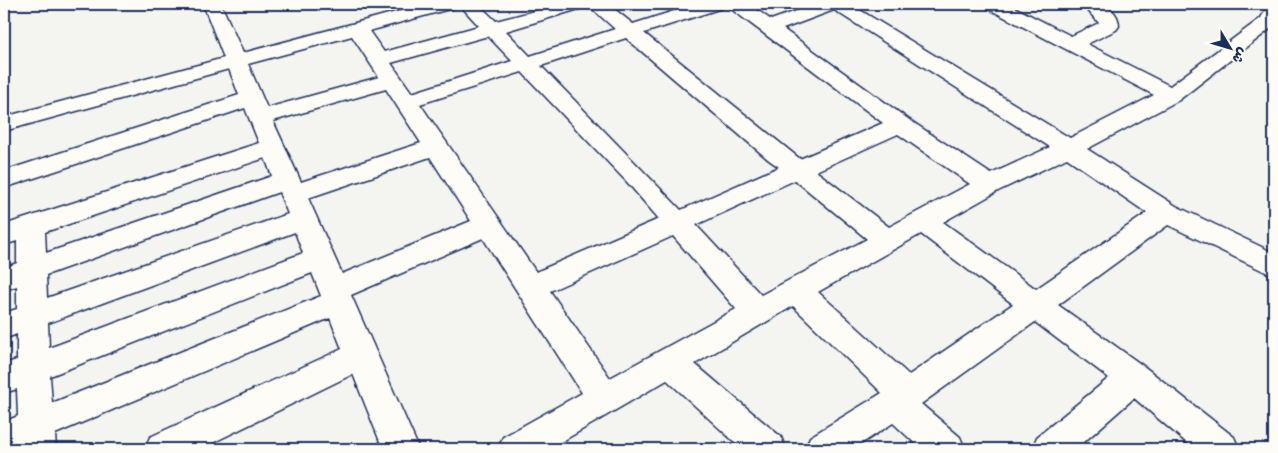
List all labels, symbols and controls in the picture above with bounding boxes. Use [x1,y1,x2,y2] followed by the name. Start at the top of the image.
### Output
[1206,22,1256,72] north arrow
[1228,44,1251,67] text: ش

